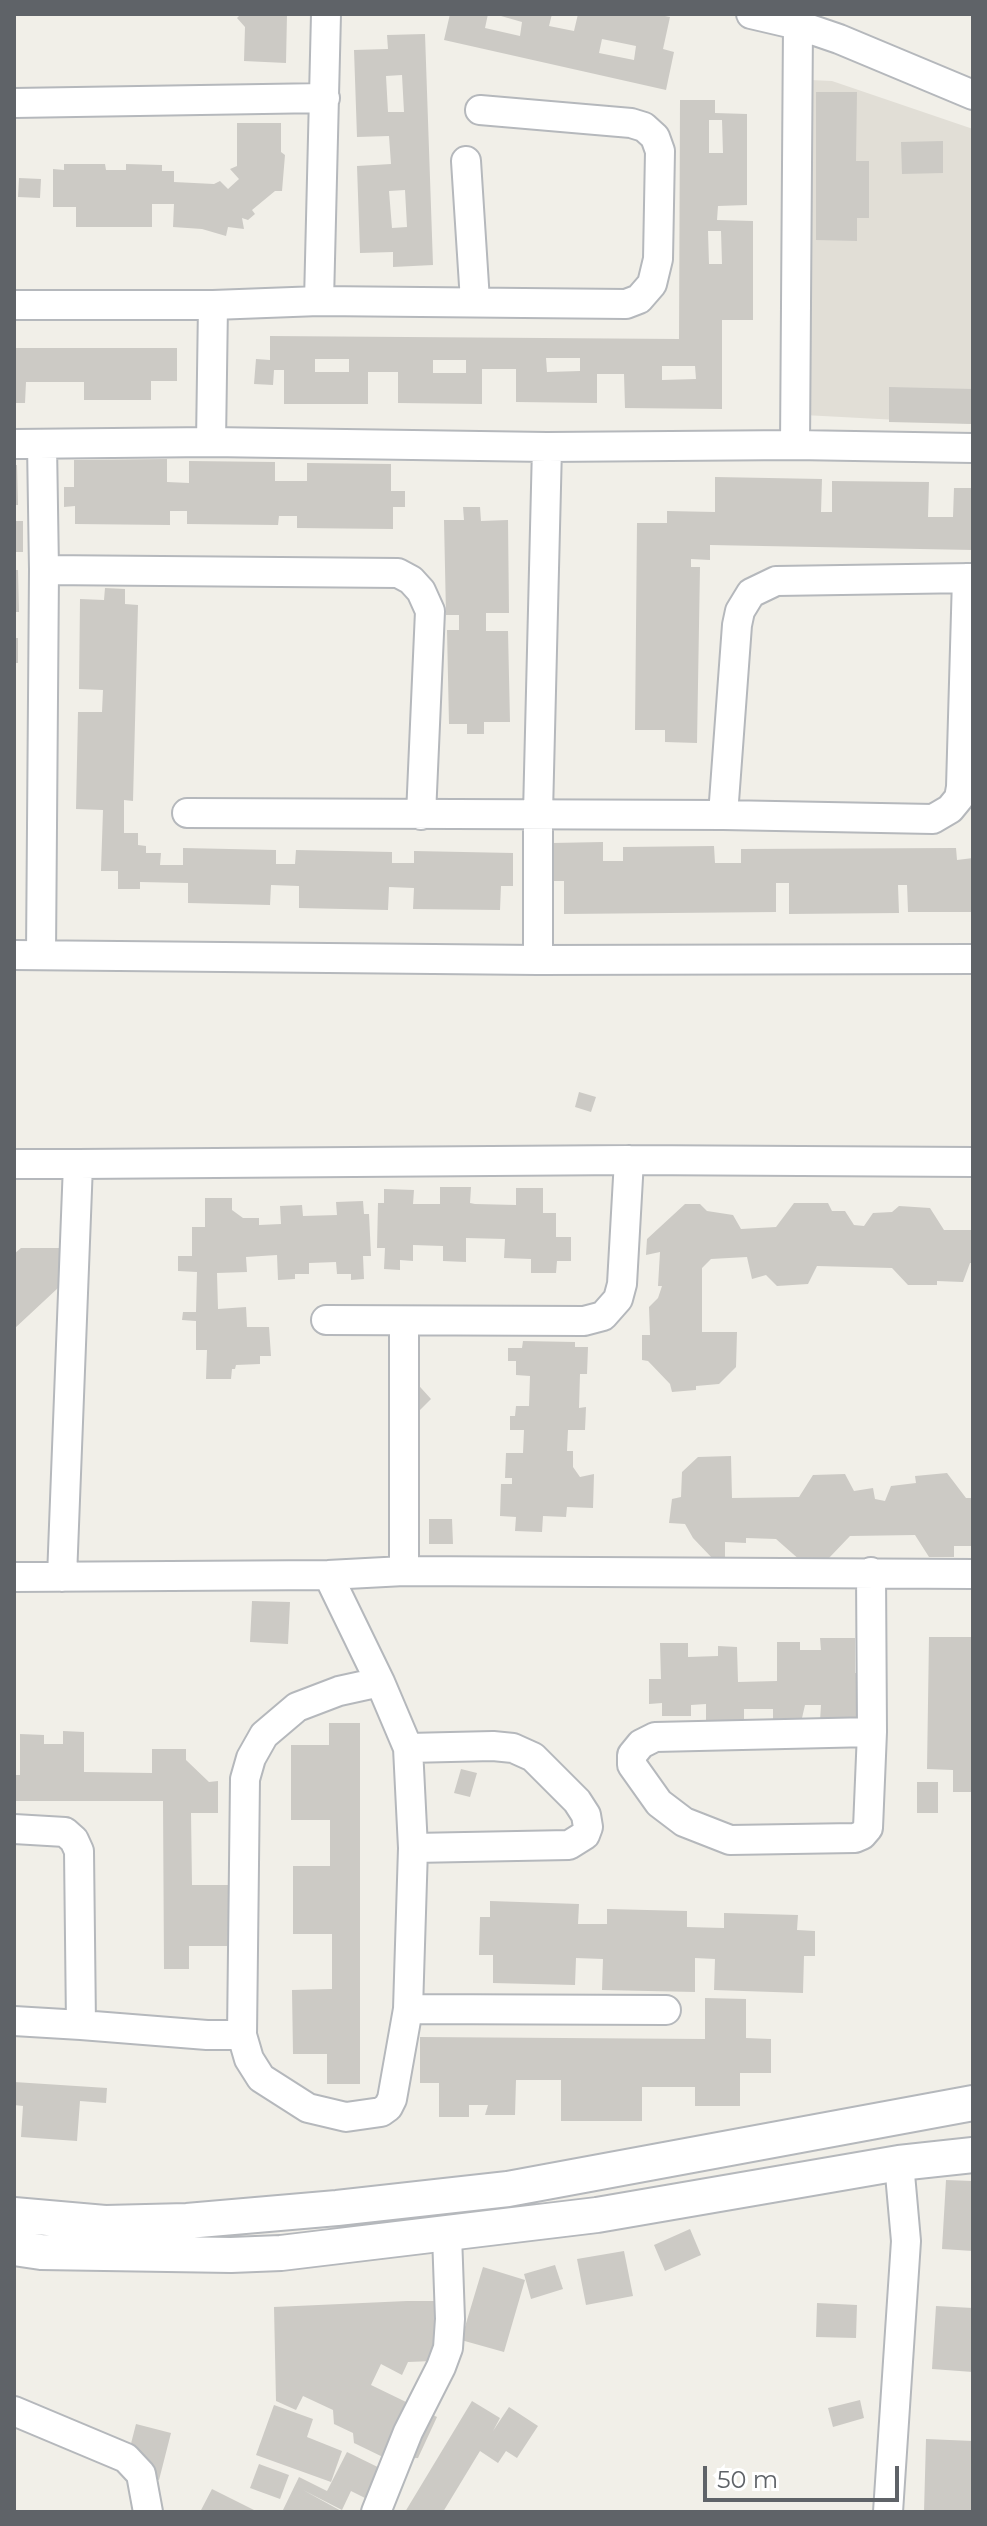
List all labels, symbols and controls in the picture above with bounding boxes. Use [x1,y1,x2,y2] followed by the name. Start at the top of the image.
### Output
[707,2450,903,2500] scale bar
[717,2465,778,2494] text: 50 m

